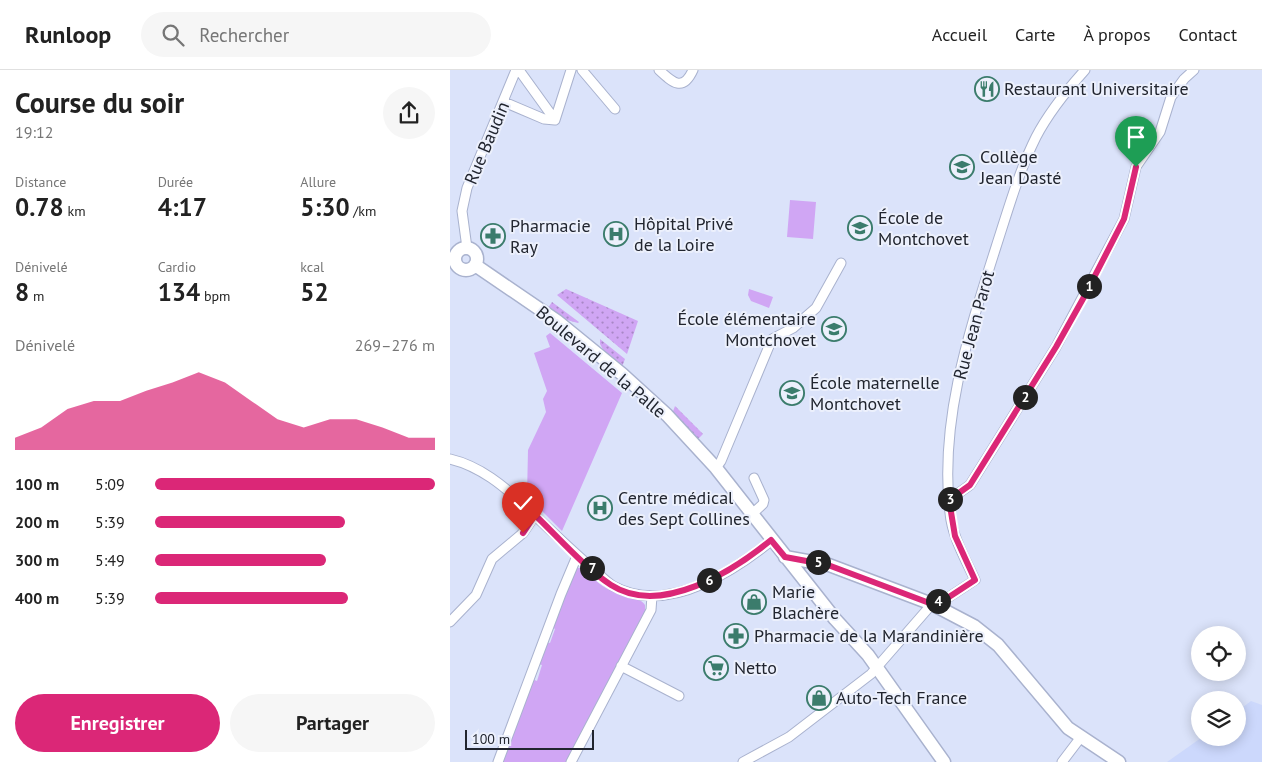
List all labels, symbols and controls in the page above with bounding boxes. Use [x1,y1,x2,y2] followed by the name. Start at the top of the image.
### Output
[141,12,491,57] search box
[25,19,111,50] text: Runloop
[159,21,187,49] icon: search
[199,23,289,47] text: Rechercher
[932,23,987,46] text: Accueil
[1015,23,1056,46] text: Carte
[1084,23,1151,46] text: À propos
[1179,23,1237,46] text: Contact
[974,76,1000,102] restaurant icon: Restaurant Universitaire
[1004,77,1189,100] place label: Restaurant Universitaire
[15,84,184,121] text: Course du soir
[383,87,435,139] button: share
[459,98,514,188] street label: Rue Baudin
[1115,116,1157,167] pin
[15,122,53,142] text: 19:12
[1122,123,1150,151] icon: arrive
[979,145,1061,189] place label: Collège Jean Dasté
[949,154,975,180] school or university icon: Collège Jean Dasté
[15,173,66,191] text: Distance
[158,173,193,191] text: Durée
[300,173,336,191] text: Allure
[15,191,64,223] text: 0.78
[158,191,207,223] text: 4:17
[300,191,350,223] text: 5:30
[64,202,86,220] text: km
[350,202,376,220] text: /km
[878,206,969,250] place label: École de Montchovet
[634,212,733,256] place label: Hôpital Privé de la Loire
[510,214,591,258] place label: Pharmacie Ray
[847,215,873,241] school or university icon: École de Montchovet
[603,221,629,247] hospital icon: Hôpital Privé de la Loire
[480,223,506,249] pharmacy icon: Pharmacie Ray
[15,258,68,276] text: Dénivelé
[158,258,196,276] text: Cardio
[300,258,324,276] text: kcal
[948,268,999,382] street label: Rue Jean Parot
[1076,274,1102,298] pin: 1
[15,276,29,308] text: 8
[158,276,200,308] text: 134
[300,276,329,308] text: 52
[1086,277,1093,295] text: 1
[29,287,44,305] text: m
[200,287,230,305] text: bpm
[532,301,671,423] street label: Boulevard de la Palle
[678,307,816,351] place label: École élémentaire Montchovet
[821,316,847,342] school or university icon: École élémentaire Montchovet
[15,335,75,355] text: Dénivelé
[355,335,435,355] text: 269–276 m
[810,371,940,415] place label: École maternelle Montchovet
[779,380,805,406] school or university icon: École maternelle Montchovet
[1012,384,1038,410] pin: 2
[1022,388,1029,406] text: 2
[15,474,59,494] text: 100 m
[95,474,125,494] text: 5:09
[502,482,544,533] pin
[618,486,750,530] place label: Centre médical des Sept Collines
[938,486,962,512] pin: 3
[509,489,537,517] icon: check
[947,490,954,508] text: 3
[587,495,613,521] hospital icon: Centre médical des Sept Collines
[15,512,59,532] text: 200 m
[95,512,125,532] text: 5:39
[15,550,59,570] text: 300 m
[95,550,125,570] text: 5:49
[806,550,830,574] pin: 5
[815,553,822,571] text: 5
[580,556,604,580] pin: 7
[589,559,596,577] text: 7
[696,568,722,592] pin: 6
[706,571,713,589] text: 6
[772,580,839,624] place label: Marie Blachère
[15,588,59,608] text: 400 m
[95,588,125,608] text: 5:39
[926,588,950,614] pin: 4
[741,589,767,615] shop icon: Marie Blachère
[935,592,942,610] text: 4
[723,623,749,649] pharmacy icon: Pharmacie de la Marandinière
[754,624,984,647] place label: Pharmacie de la Marandinière
[1191,626,1246,746] map controls
[1191,626,1246,681] button: locate
[703,655,729,681] supermarket icon: Netto
[734,656,777,679] place label: Netto
[806,685,832,711] shop icon: Auto-Tech France
[836,686,967,709] place label: Auto-Tech France
[1191,691,1246,746] button: layers
[15,694,220,752] button: Enregistrer
[230,694,435,752] button: Partager
[465,727,594,750] scale bar
[472,730,510,748] text: 100 m

